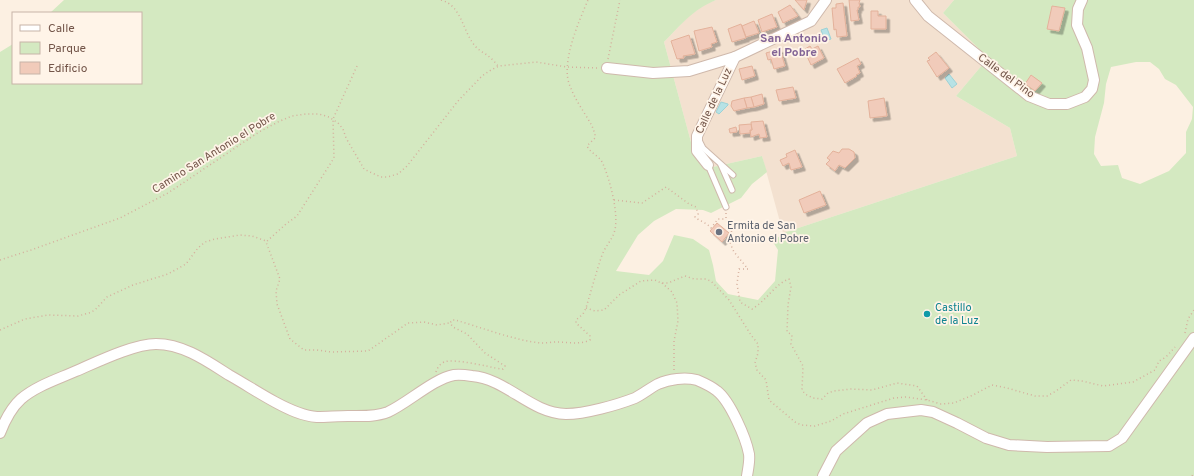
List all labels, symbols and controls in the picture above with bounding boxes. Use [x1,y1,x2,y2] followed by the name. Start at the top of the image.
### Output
[12,12,142,84] legend
[48,21,75,37] text: Calle
[760,31,828,61] district label: San Antonio el Pobre
[48,41,86,57] text: Parque
[975,51,1037,101] street label: Calle del Pino
[48,61,88,77] text: Edificio
[693,66,735,136] street label: Calle de la Luz
[150,109,278,197] street label: Camino San Antonio el Pobre
[727,219,809,246] place label: Ermita de San Antonio el Pobre
[714,227,724,237] marker: Ermita de San Antonio el Pobre
[935,301,979,328] place label: Castillo de la Luz
[922,309,932,319] marker: Castillo de la Luz

